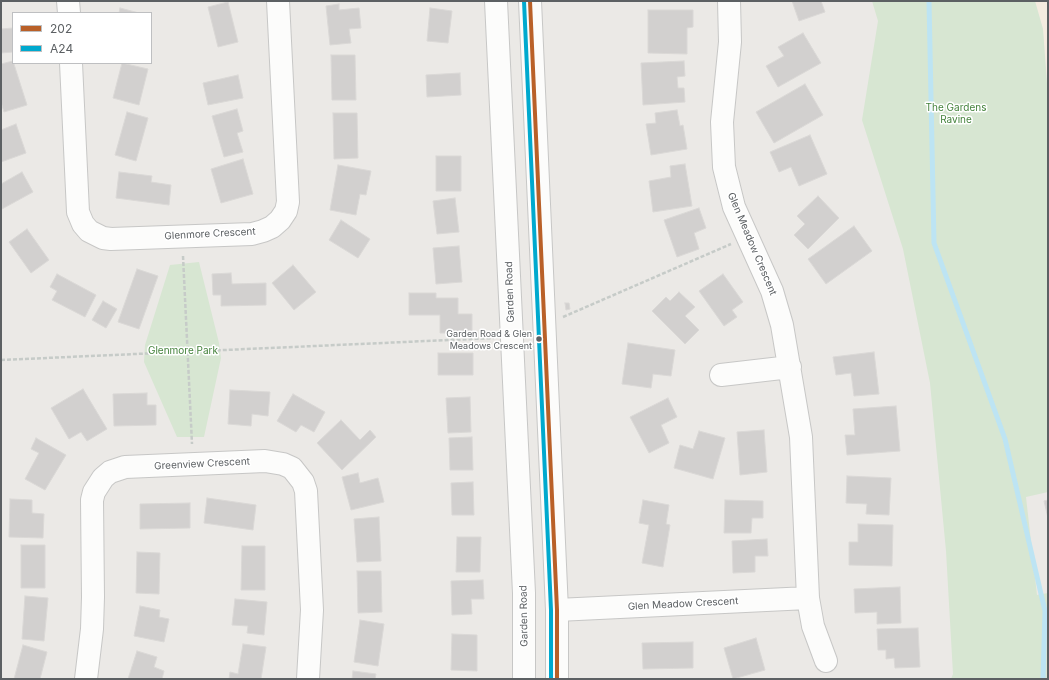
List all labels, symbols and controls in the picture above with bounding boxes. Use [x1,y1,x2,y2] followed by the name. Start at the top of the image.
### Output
[12,12,152,64] legend
[50,21,72,36] text: 202
[50,41,73,56] text: A24
[926,102,986,126] park label: The Gardens Ravine
[725,191,779,297] street label: Glen Meadow Crescent
[164,226,256,242] street label: Glenmore Crescent
[503,261,517,323] street label: Garden Road
[446,329,532,350] place label: Garden Road & Glen Meadows Crescent
[534,334,544,344] marker: Garden Road & Glen Meadows Crescent
[148,345,218,357] park label: Glenmore Park
[154,455,250,473] street label: Greenview Crescent
[517,585,531,647] street label: Garden Road
[627,595,739,613] street label: Glen Meadow Crescent

